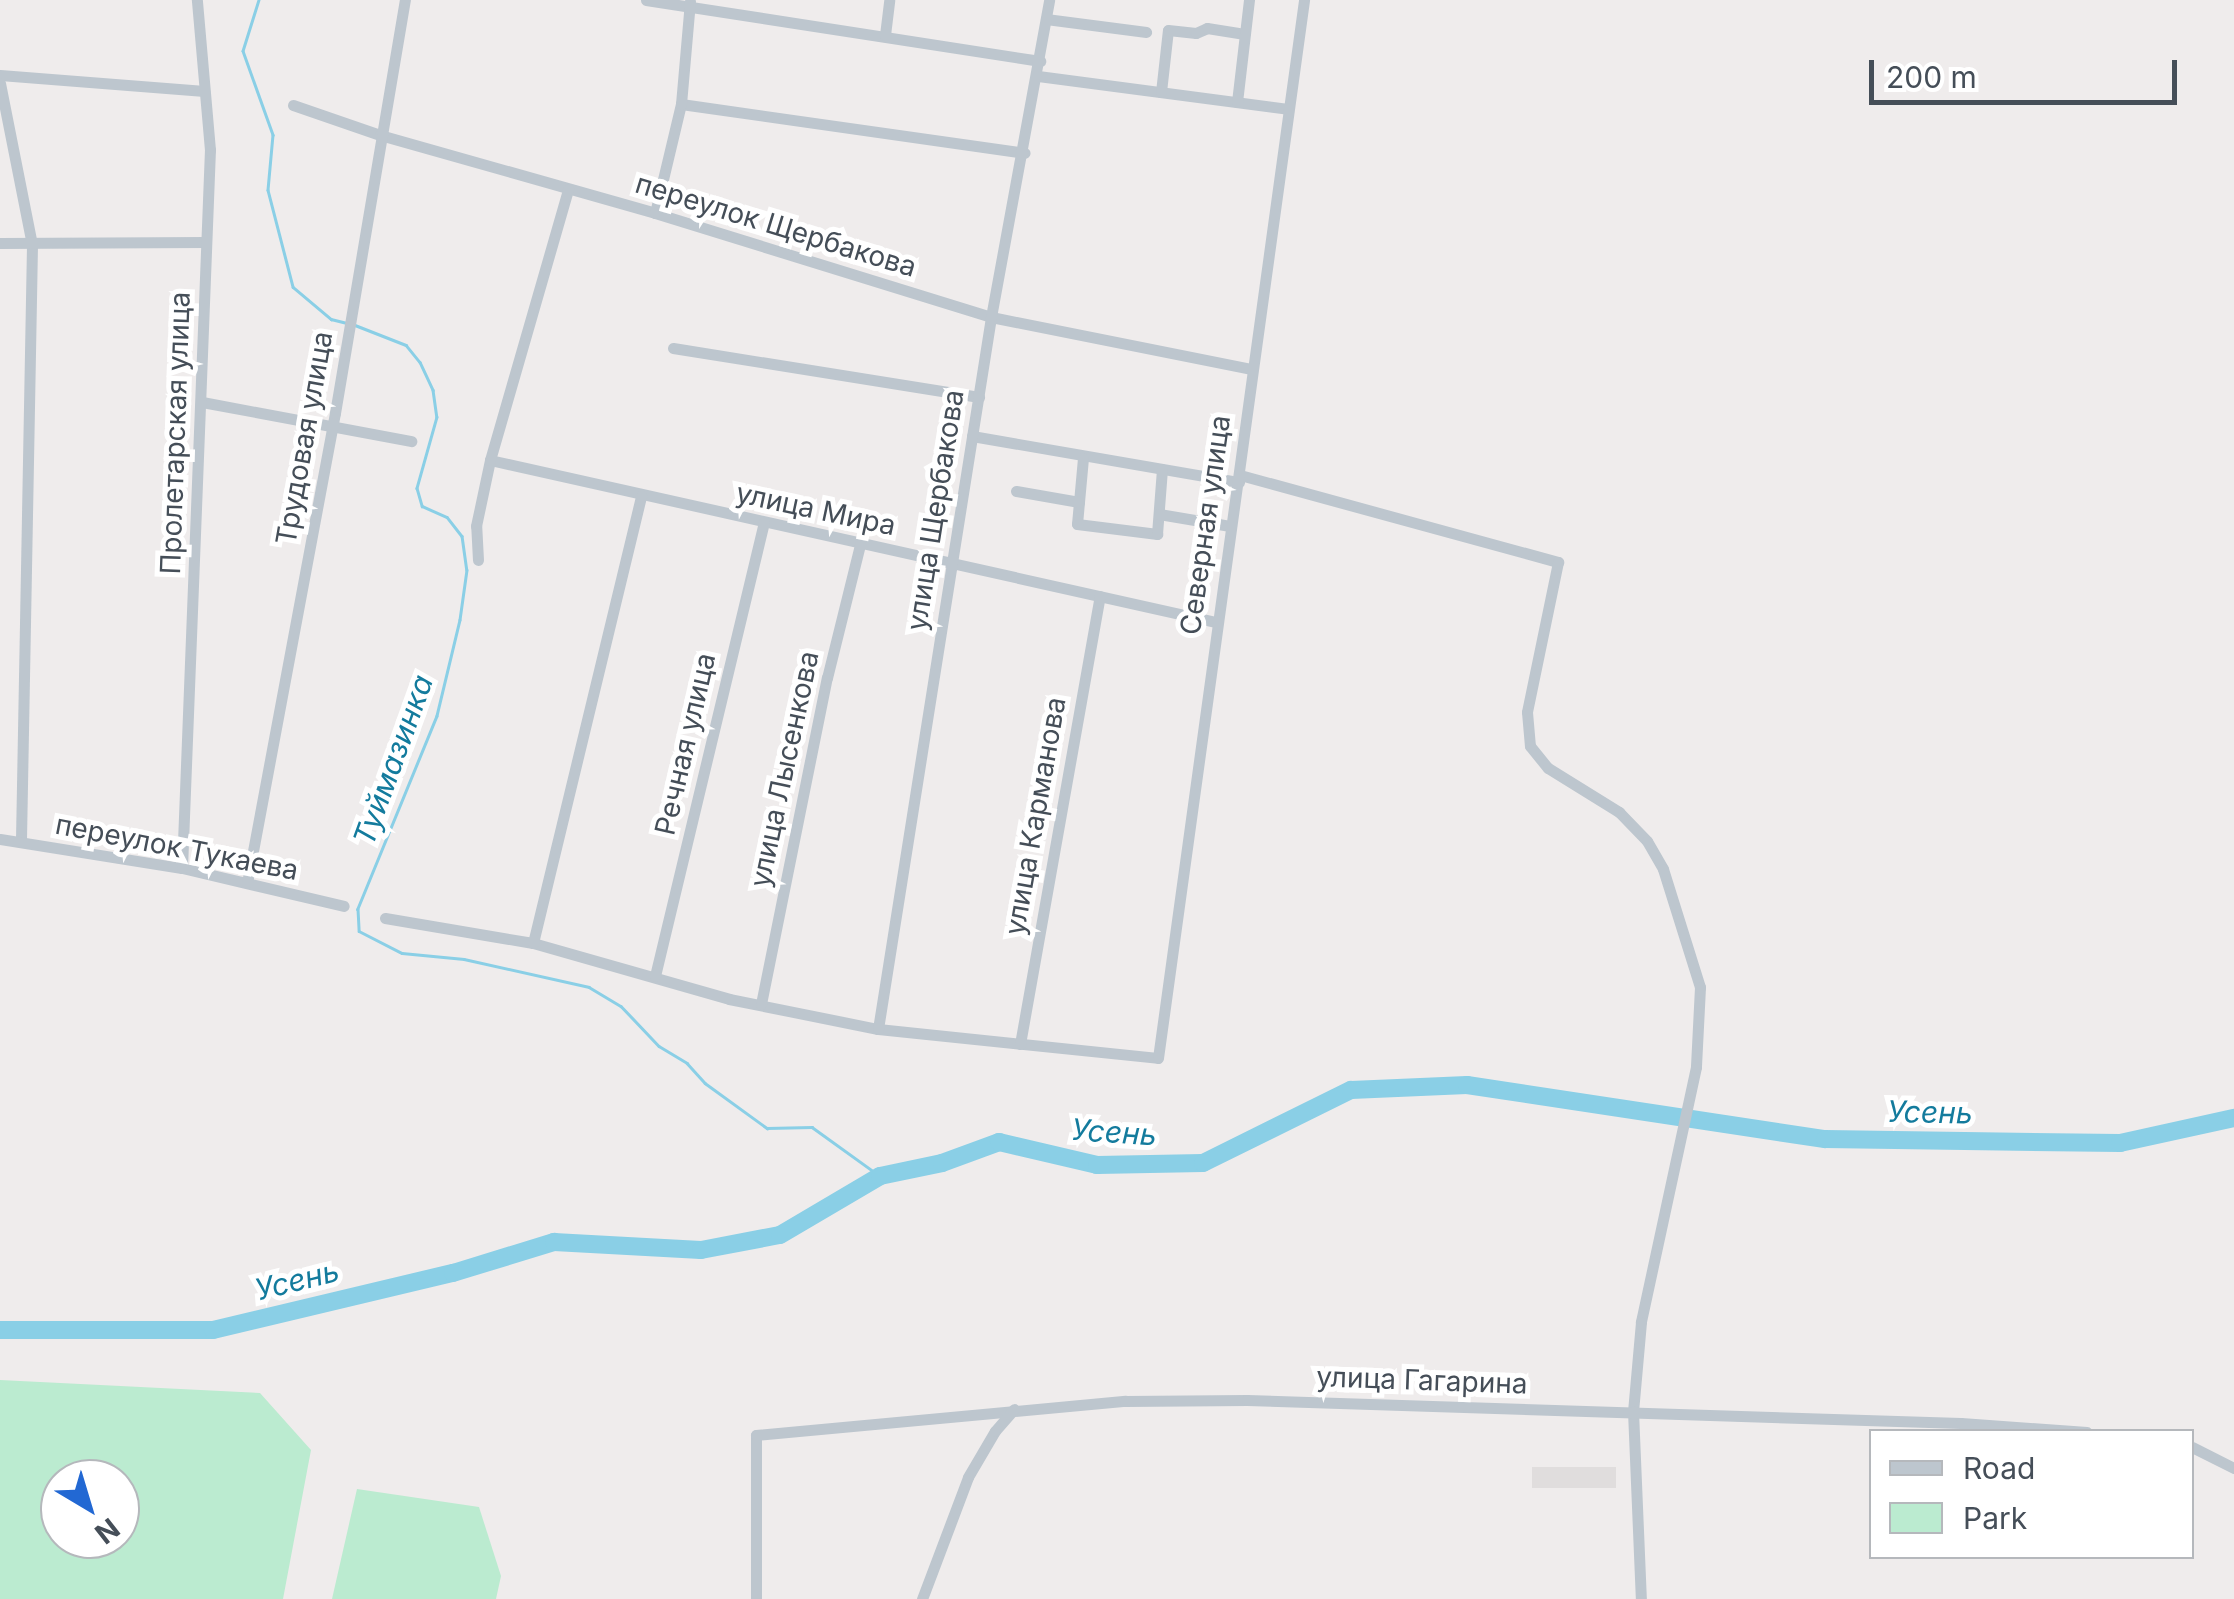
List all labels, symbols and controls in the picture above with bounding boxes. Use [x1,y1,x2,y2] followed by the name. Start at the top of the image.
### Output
[1874,40,2182,102] scale bar
[1886,59,1977,95] text: 200 m
[631,166,921,284] street label: переулок Щербакова
[153,291,197,575] street label: Пролетарская улица
[269,329,339,547] street label: Трудовая улица
[899,387,971,633] street label: улица Щербакова
[1173,413,1237,637] street label: Северная улица
[733,476,899,542] street label: улица Мира
[743,648,825,890] street label: улица Лысенкова
[648,650,722,838] street label: Речная улица
[346,670,440,850] water label: Туймазинка
[998,694,1072,938] street label: улица Карманова
[53,807,301,887] street label: переулок Тукаева
[1887,1093,1973,1131] water label: Усень
[1070,1111,1158,1153] water label: Усень
[251,1252,343,1308] water label: Усень
[1316,1360,1528,1400] street label: улица Гагарина
[1869,1429,2194,1559] legend
[1963,1450,2035,1486] text: Road
[40,1459,140,1559] north arrow
[1963,1500,2027,1536] text: Park
[88,1511,126,1551] text: N

